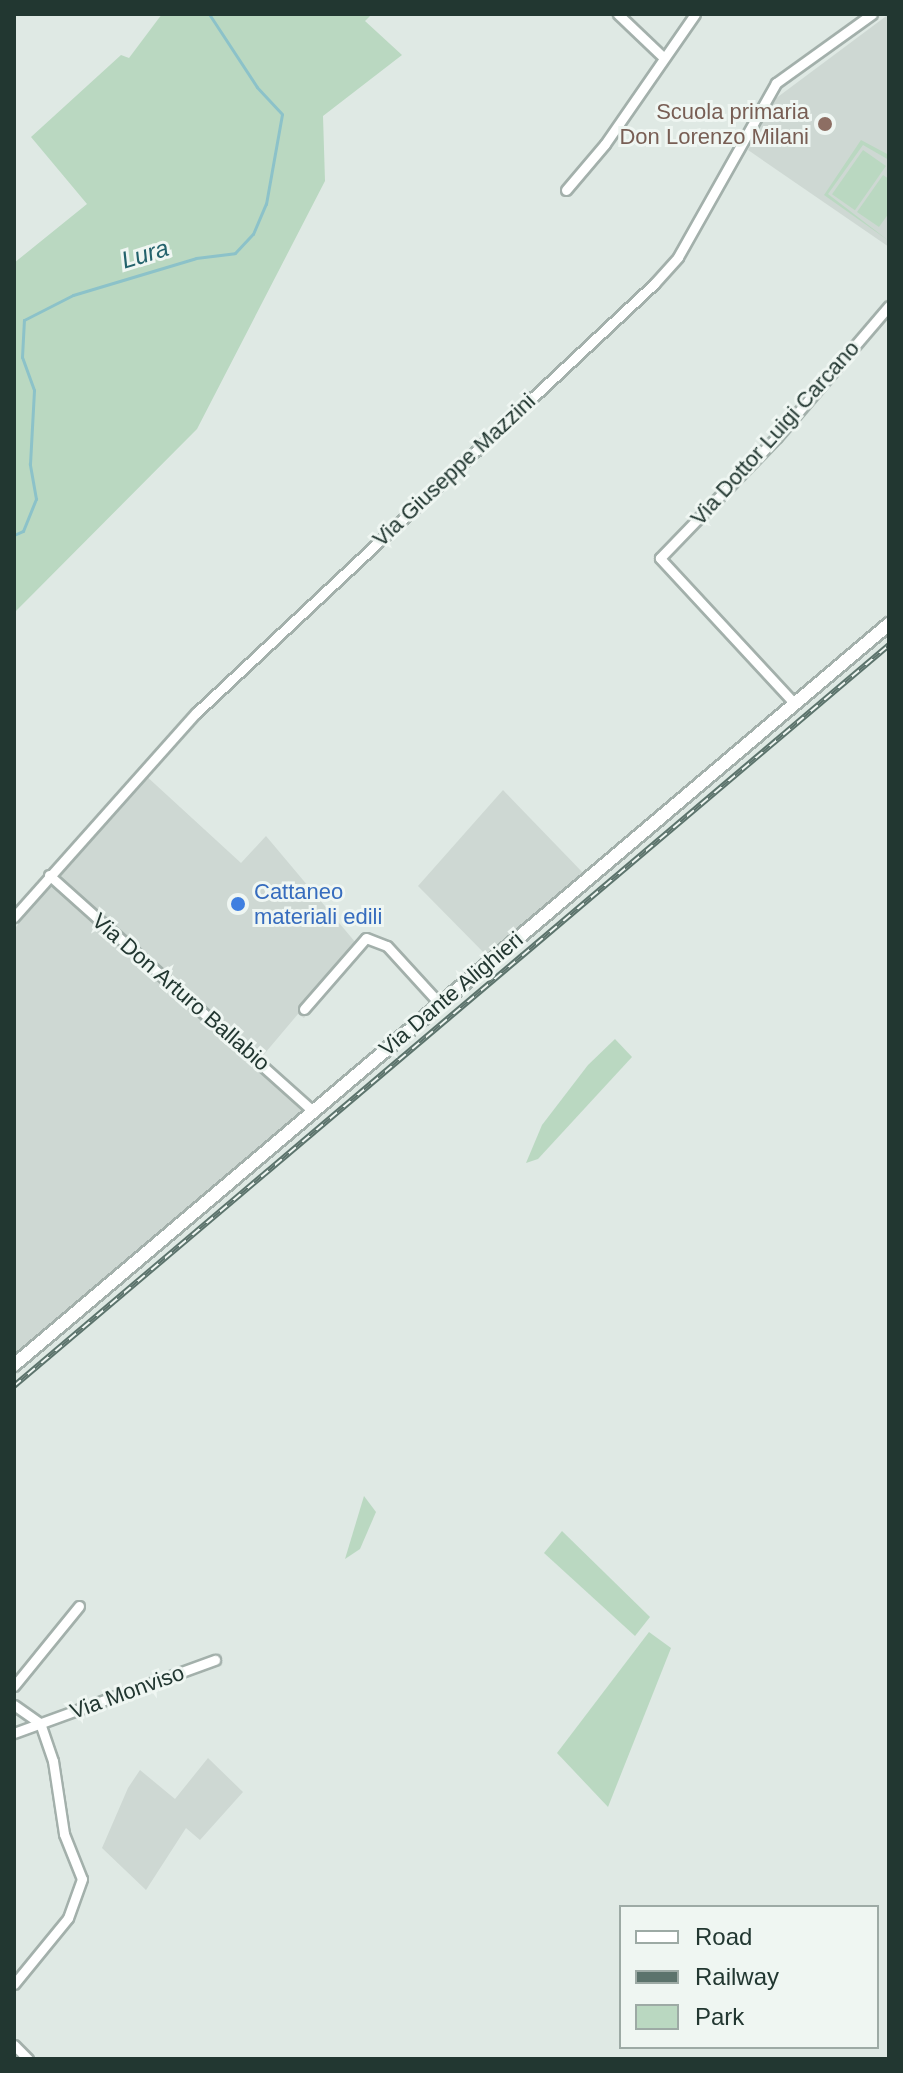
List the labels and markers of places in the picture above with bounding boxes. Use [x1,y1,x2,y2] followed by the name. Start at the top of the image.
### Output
[619,98,809,150] place label: Scuola primaria Don Lorenzo Milani
[816,115,834,133] marker: Scuola primaria Don Lorenzo Milani
[254,878,382,930] place label: Cattaneo materiali edili
[229,895,247,913] marker: Cattaneo materiali edili

